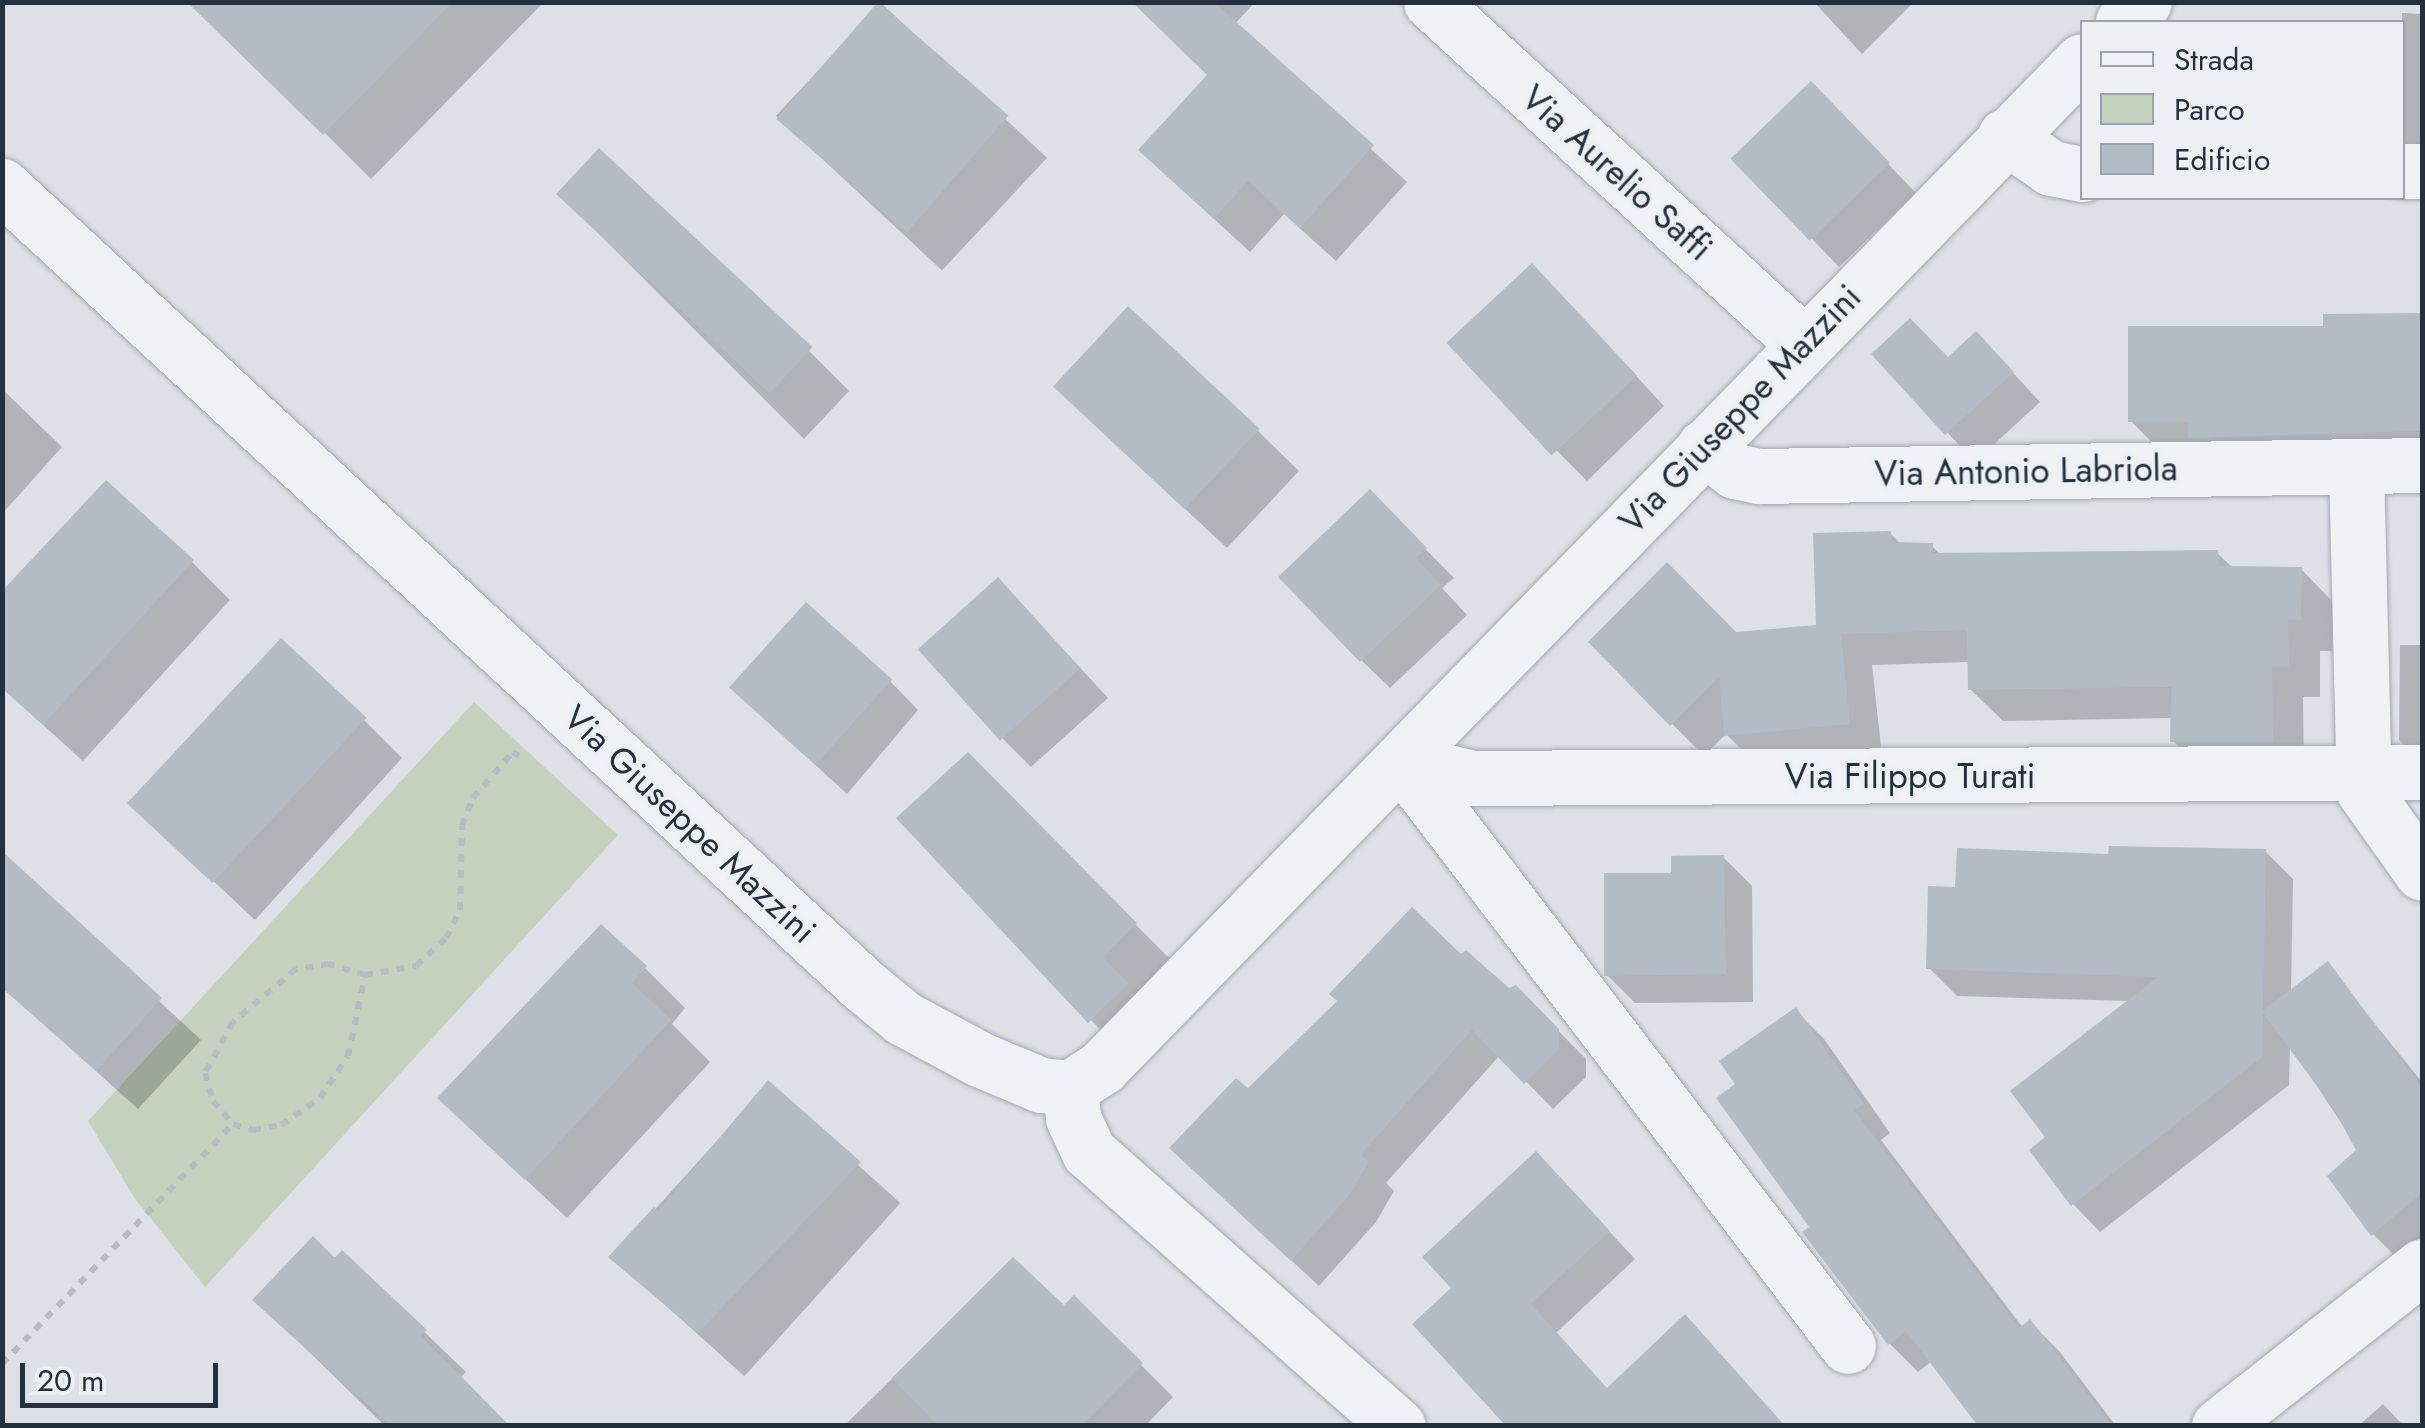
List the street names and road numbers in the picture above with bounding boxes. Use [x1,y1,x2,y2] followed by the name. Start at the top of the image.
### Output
[1513,77,1721,269] street label: Via Aurelio Saffi
[1610,276,1870,542] street label: Via Giuseppe Mazzini
[1874,447,2178,495] street label: Via Antonio Labriola
[555,696,825,952] street label: Via Giuseppe Mazzini
[1785,755,2035,797] street label: Via Filippo Turati

